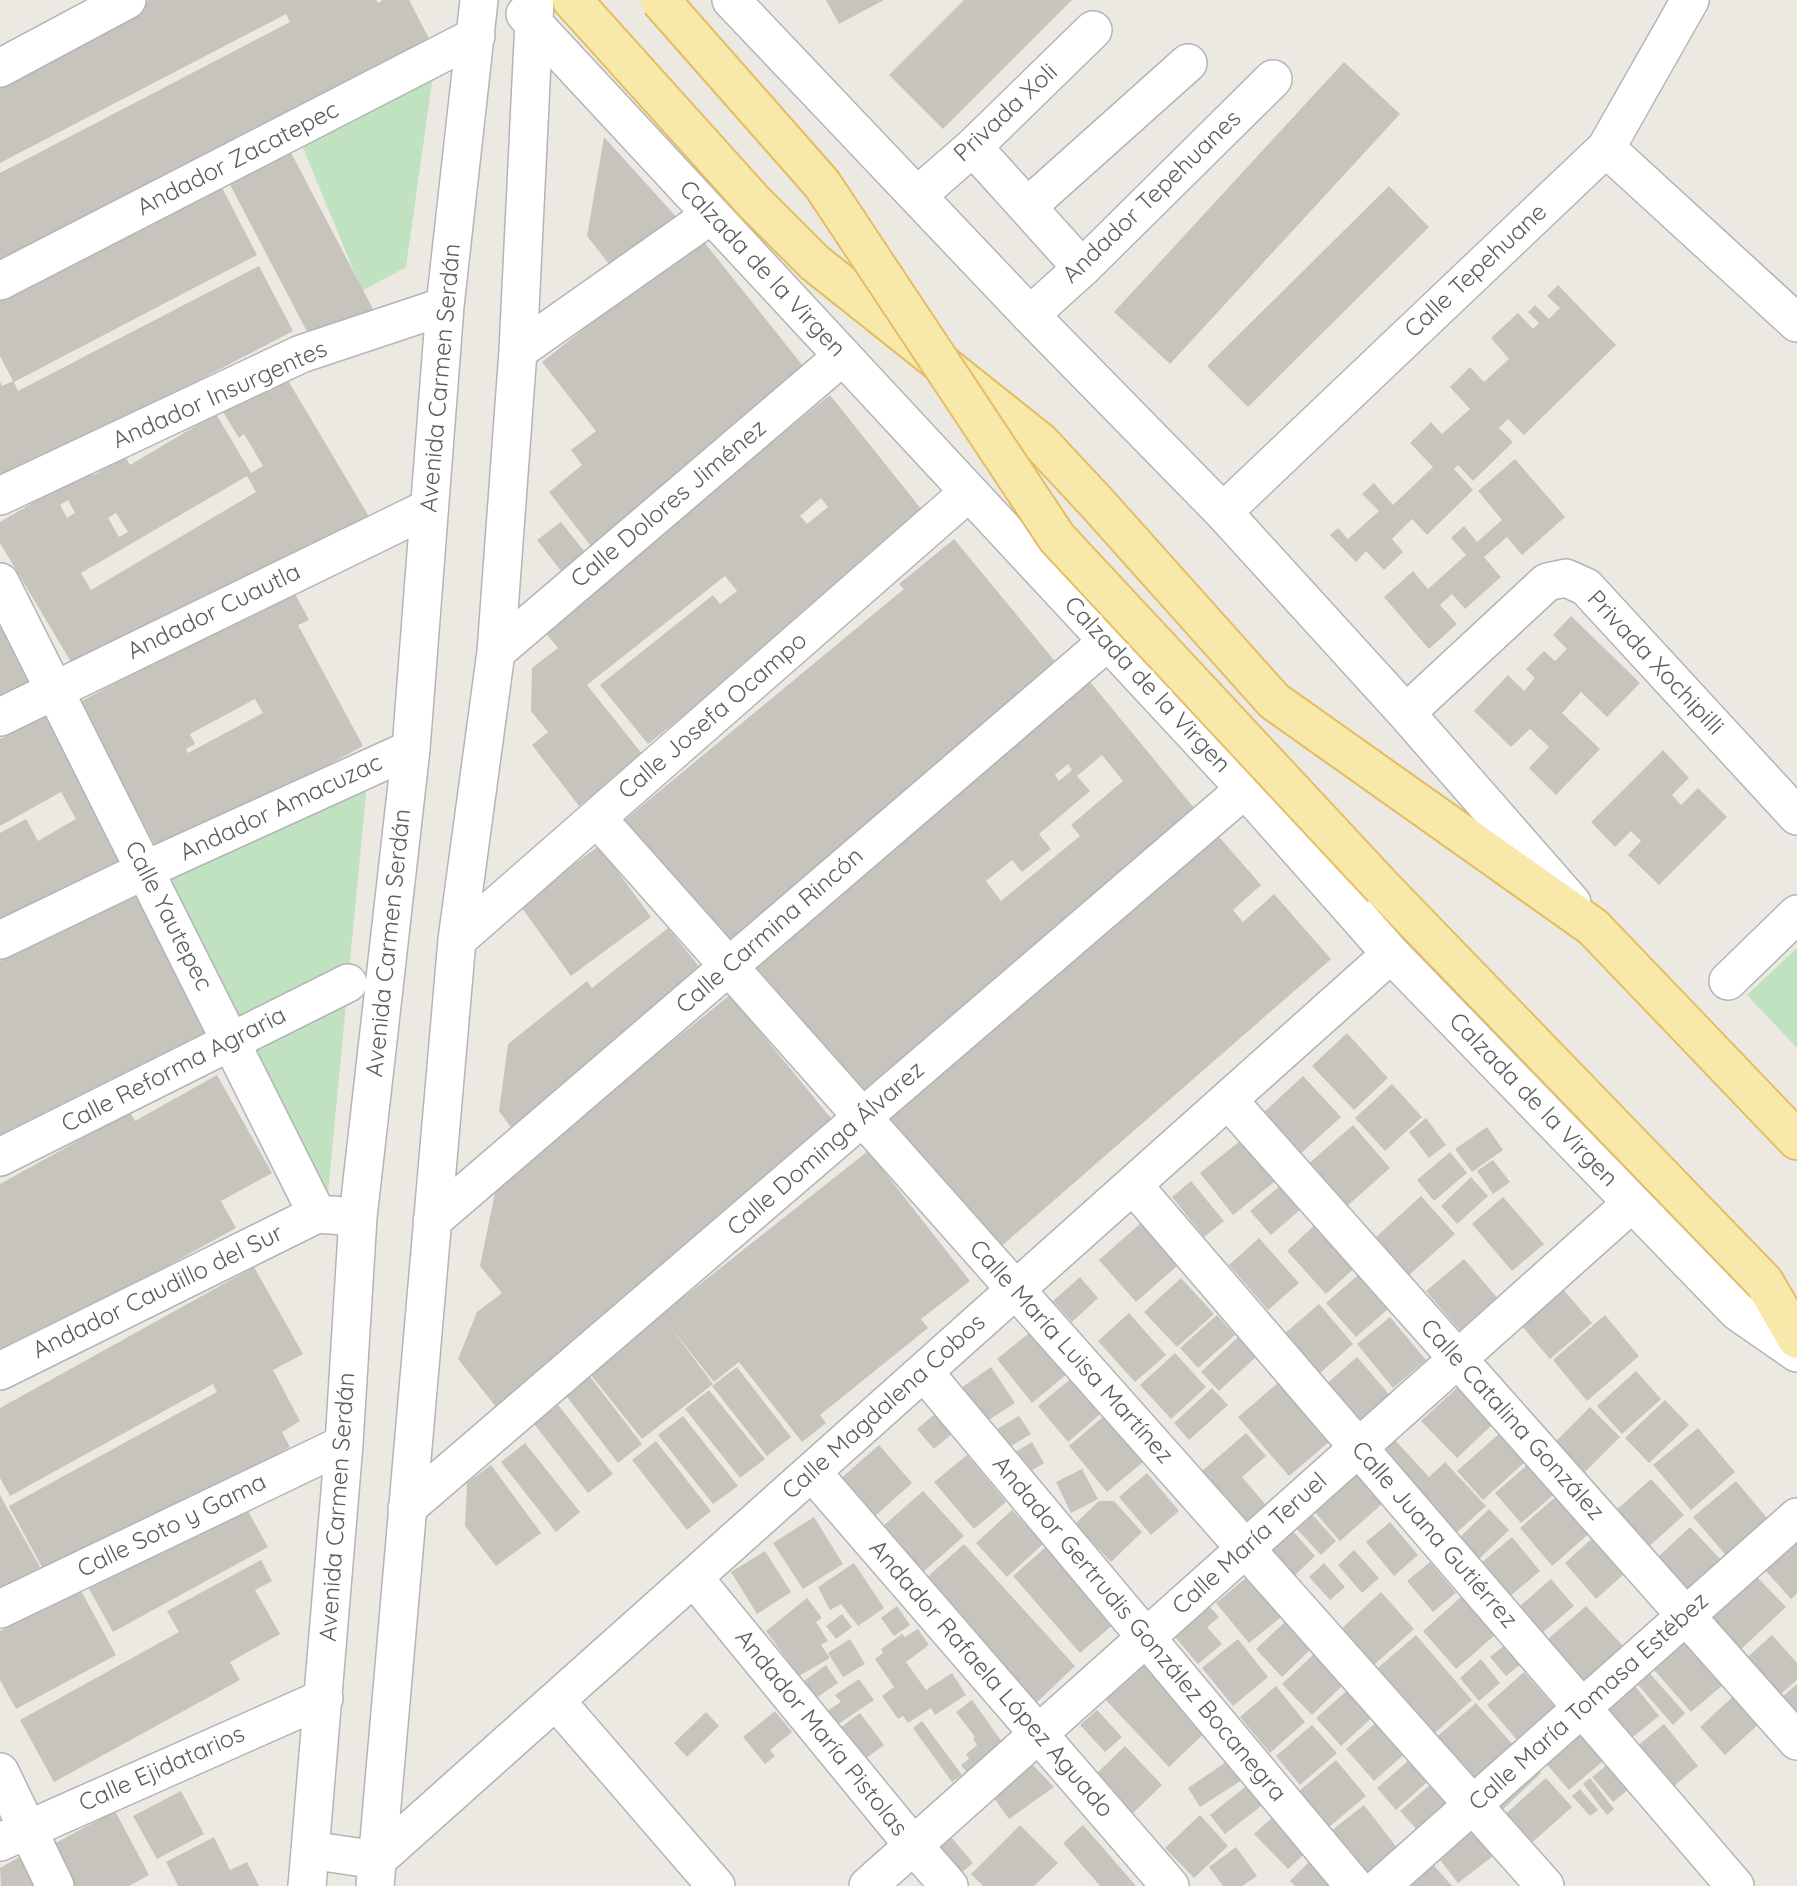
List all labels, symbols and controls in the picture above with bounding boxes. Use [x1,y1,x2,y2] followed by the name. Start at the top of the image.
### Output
[948,58,1064,168] street label: Privada Xoli
[132,96,344,222] street label: Andador Zacatepec
[1057,104,1247,290] street label: Andador Tepehuanes
[673,175,851,363] street label: Calzada de la Virgen
[1399,198,1553,344] street label: Calle Tepehuane
[415,242,467,514] street label: Avenida Carmen Serdán
[108,335,332,455] street label: Andador Insurgentes
[565,414,773,594] street label: Calle Dolores Jiménez
[123,558,305,666] street label: Andador Cuautla
[1581,585,1729,741] street label: Privada Xochipilli
[1058,591,1236,779] street label: Calzada de la Virgen
[613,626,813,806] street label: Calle Josefa Ocampo
[175,748,387,868] street label: Andador Amacuzac
[361,807,417,1079] street label: Avenida Carmen Serdán
[118,836,218,996] street label: Calle Yautepec
[671,842,869,1020] street label: Calle Carmina Rincón
[57,1001,291,1139] street label: Calle Reforma Agraria
[1443,1007,1623,1193] street label: Calzada de la Virgen
[722,1056,930,1242] street label: Calle Dominga Álvarez
[28,1219,288,1365] street label: Andador Caudillo del Sur
[963,1234,1179,1470] street label: Calle María Luisa Martínez
[777,1308,991,1506] street label: Calle Magdalena Cobos
[1414,1313,1610,1527] street label: Calle Catalina González
[314,1371,362,1643] street label: Avenida Carmen Serdán
[1345,1436,1523,1634] street label: Calle Juana Gutiérrez
[986,1450,1292,1808] street label: Andador Gertrudis González Bocanegra
[1167,1467,1333,1621] street label: Calle María Teruel
[73,1468,271,1584] street label: Calle Soto y Gama
[863,1534,1119,1824] street label: Andador Rafaela López Aguado
[1463,1587,1715,1817] street label: Calle María Tomasa Estébez
[729,1624,913,1842] street label: Andador María Pistolas
[75,1720,249,1818] street label: Calle Ejidatarios

